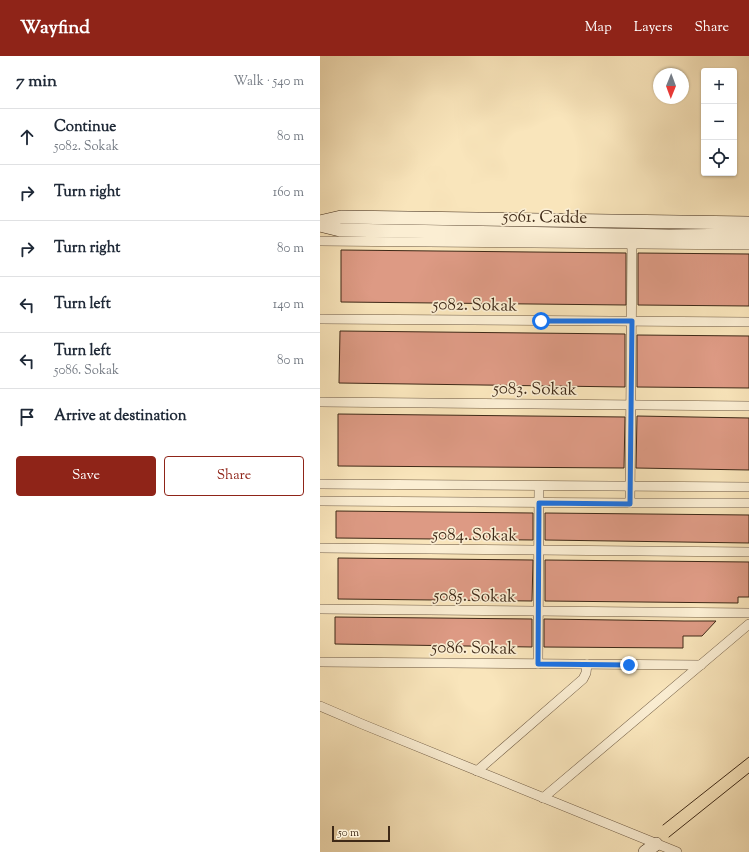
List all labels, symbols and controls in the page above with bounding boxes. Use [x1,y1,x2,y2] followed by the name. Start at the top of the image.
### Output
[20,15,90,42] text: Wayfind
[585,18,612,38] text: Map
[634,18,672,38] text: Layers
[694,18,729,38] text: Share
[653,68,689,104] north arrow
[701,68,737,176] map controls
[701,68,737,104] button: +
[16,70,57,94] text: 7 min
[233,73,304,91] text: Walk · 540 m
[701,104,737,140] button: −
[54,117,116,138] text: Continue
[16,126,38,148] icon: ahead
[277,128,304,146] text: 80 m
[54,138,119,156] text: 5082. Sokak
[701,140,737,176] button: locate
[16,182,38,204] icon: right
[54,182,120,203] text: Turn right
[273,184,304,202] text: 160 m
[501,205,588,231] street label: 5061. Cadde
[16,238,38,260] icon: right
[54,238,120,259] text: Turn right
[277,240,304,258] text: 80 m
[431,293,518,319] street label: 5082. Sokak
[16,294,38,316] icon: left
[54,294,111,315] text: Turn left
[273,296,304,314] text: 140 m
[532,312,550,330] route start
[54,341,111,362] text: Turn left
[16,350,38,372] icon: left
[277,352,304,370] text: 80 m
[54,362,119,380] text: 5086. Sokak
[492,377,577,403] street label: 5083. Sokak
[16,406,38,428] icon: arrive
[54,406,187,427] text: Arrive at destination
[16,456,156,496] button: Save
[164,456,304,496] button: Share
[431,523,518,549] street label: 5084. Sokak
[432,584,517,610] street label: 5085. Sokak
[430,636,517,662] street label: 5086. Sokak
[620,656,638,674] route end
[332,824,390,843] scale bar
[338,825,359,841] text: 50 m

